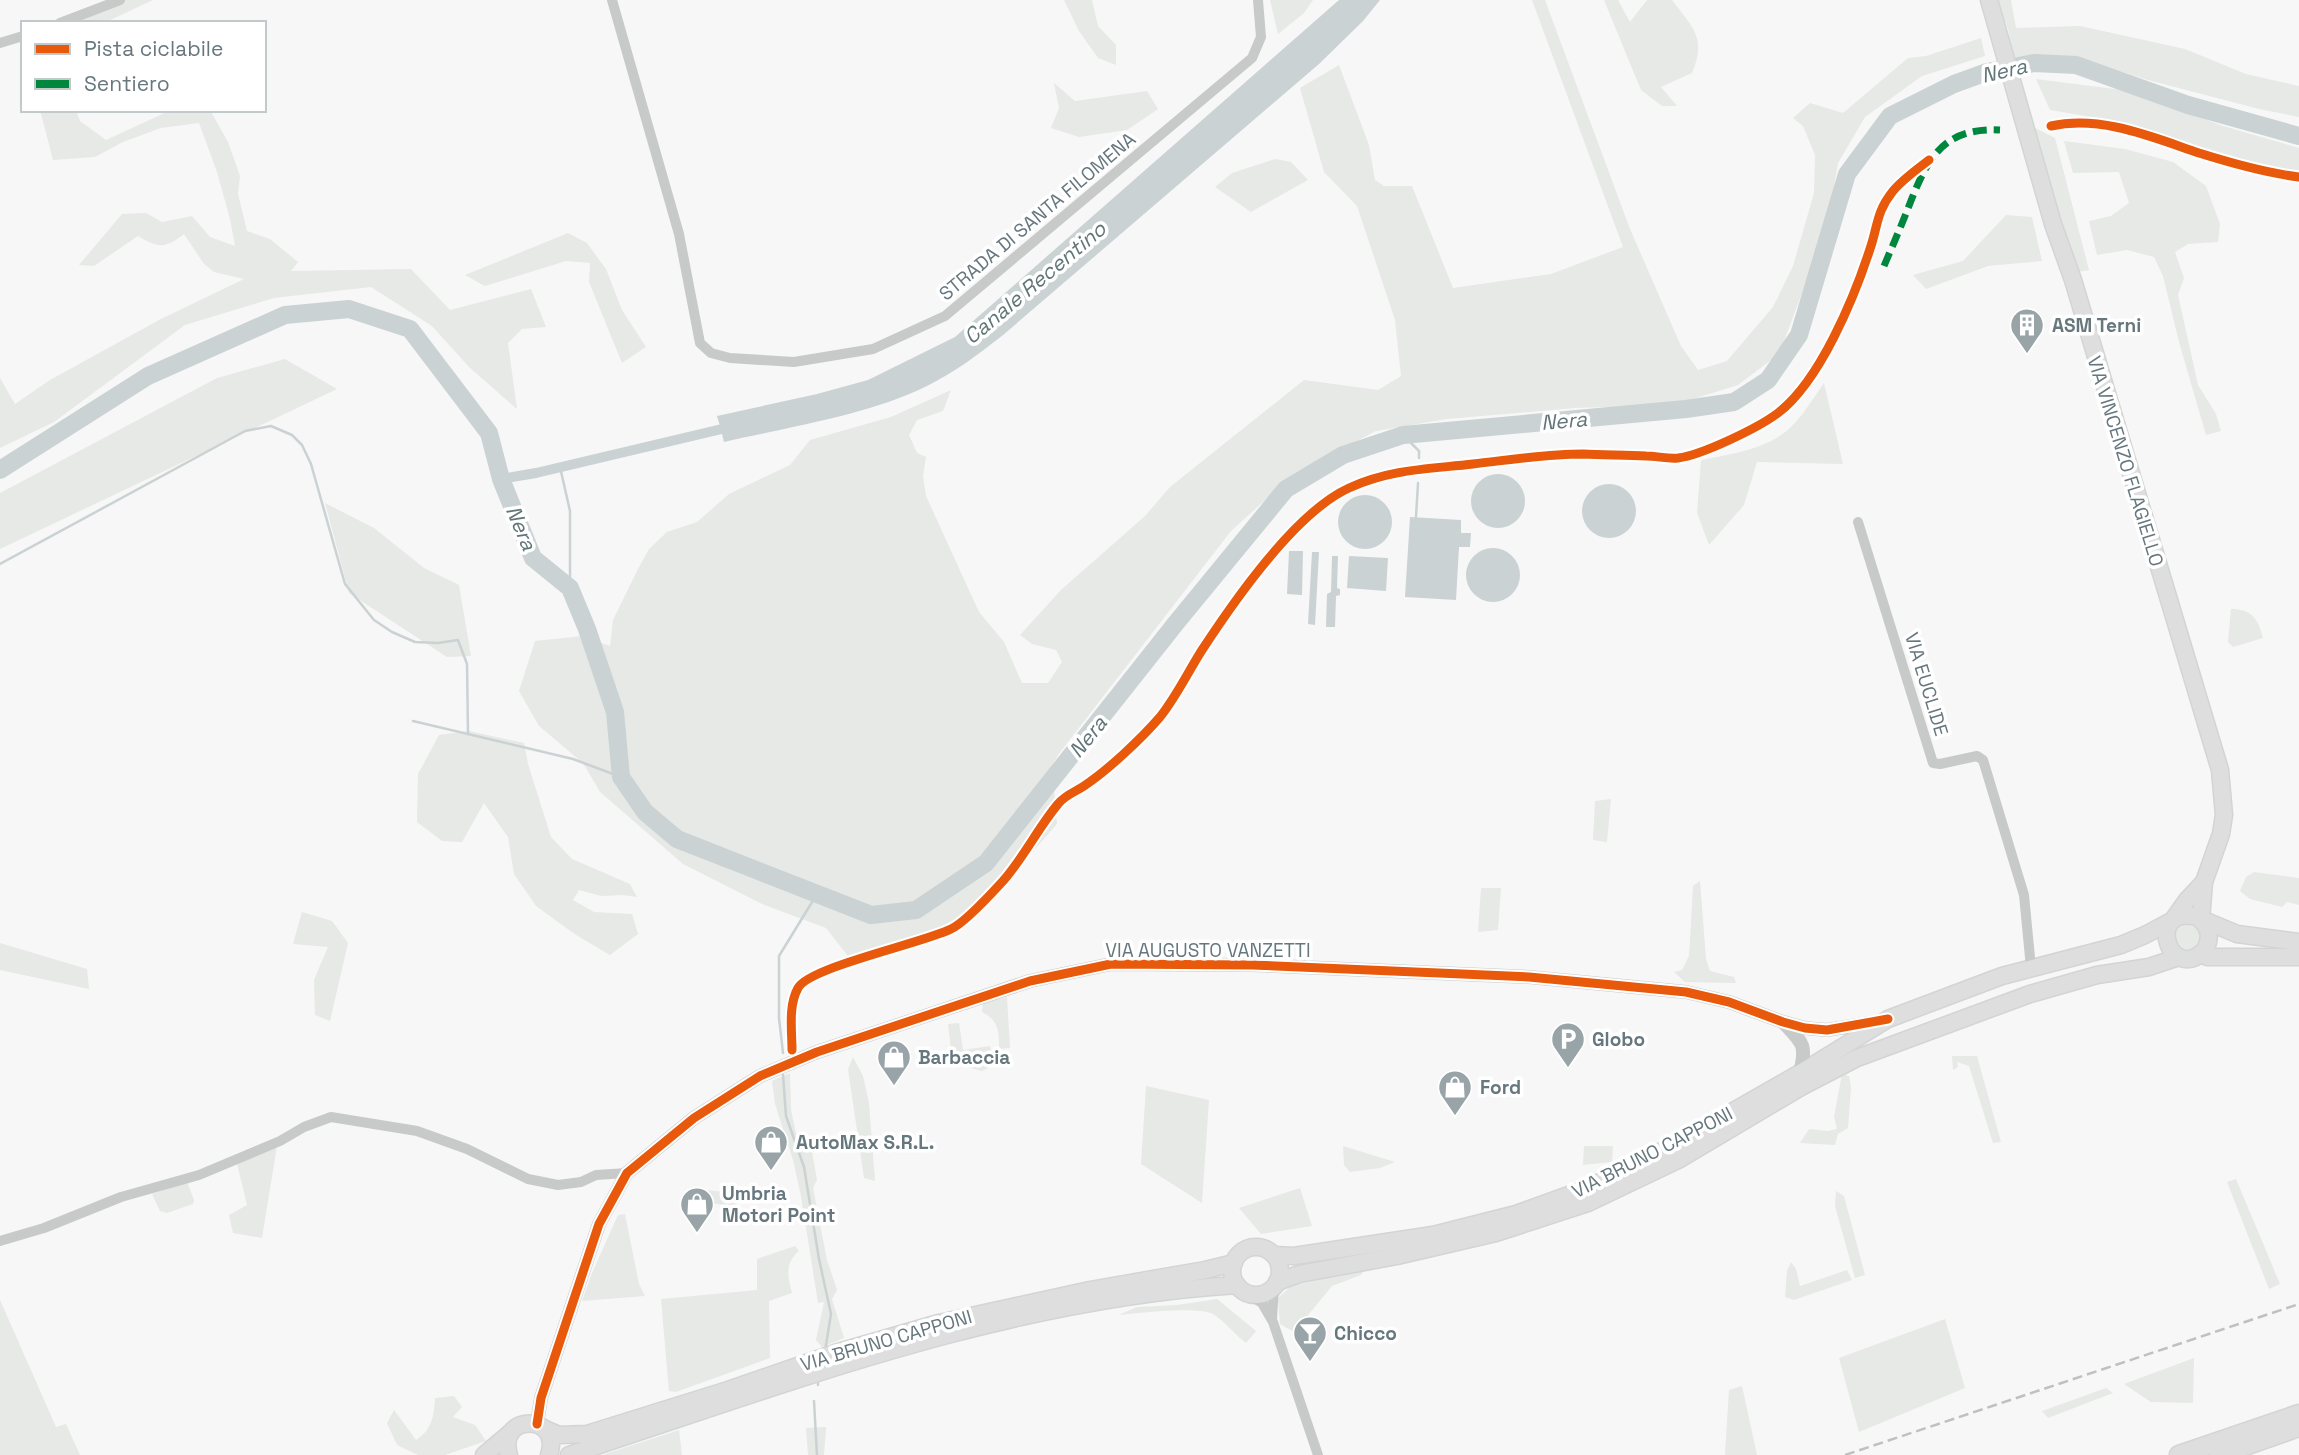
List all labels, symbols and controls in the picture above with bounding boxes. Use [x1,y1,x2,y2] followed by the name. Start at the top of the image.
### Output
[21,21,266,112] legend
[84,35,223,62] text: Pista ciclabile
[1978,52,2030,89] water label: Nera
[84,70,170,97] text: Sentiero
[934,127,1141,306] street label: STRADA DI SANTA FILOMENA
[958,215,1112,350] water label: Canale Recentino
[2008,306,2046,355] building icon: ASM Terni
[2052,313,2141,338] place label: ASM Terni
[2082,353,2169,569] street label: VIA VINCENZO FLAGIELLO
[1540,405,1589,436] water label: Nera
[500,501,543,555] water label: Nera
[1899,629,1954,739] street label: VIA EUCLIDE
[1063,710,1113,763] water label: Nera
[1105,938,1311,963] street label: VIA AUGUSTO VANZETTI
[1549,1020,1587,1069] parking icon: Globo
[1592,1027,1645,1052] place label: Globo
[875,1038,913,1087] shop icon: Barbaccia
[918,1045,1010,1070] place label: Barbaccia
[1436,1068,1474,1117] shop icon: Ford
[1480,1075,1521,1100] place label: Ford
[1568,1101,1737,1204] street label: VIA BRUNO CAPPONI
[752,1123,790,1172] shop icon: AutoMax S.R.L.
[796,1130,934,1155] place label: AutoMax S.R.L.
[722,1181,835,1228] place label: Umbria Motori Point
[678,1185,716,1234] shop icon: Umbria Motori Point
[797,1304,975,1377] street label: VIA BRUNO CAPPONI
[1291,1314,1329,1363] bar icon: Chicco
[1334,1321,1397,1346] place label: Chicco

